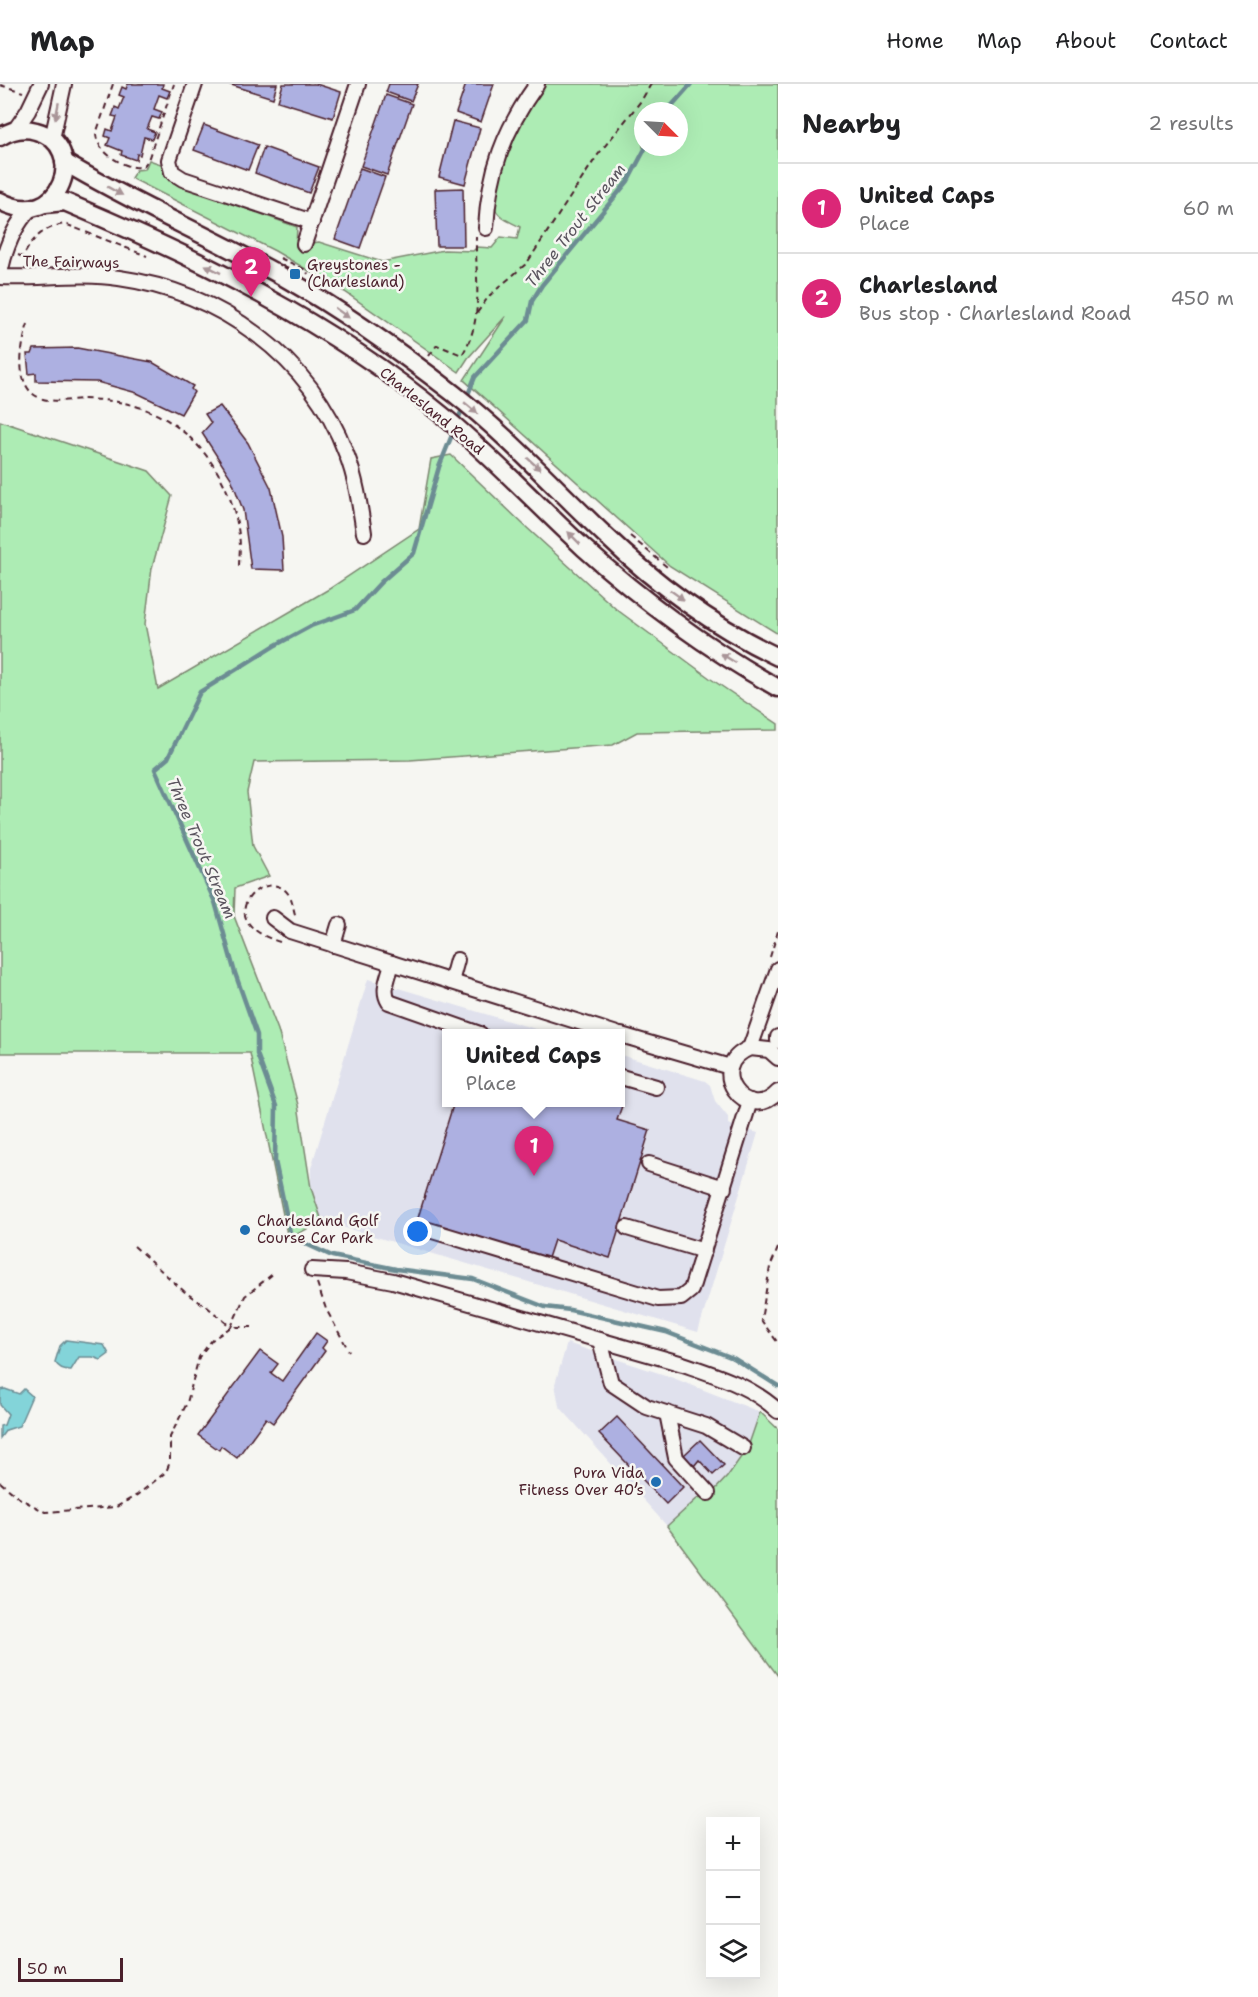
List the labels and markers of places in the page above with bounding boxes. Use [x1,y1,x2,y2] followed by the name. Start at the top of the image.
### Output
[232,248,270,297] pin: 2
[307,255,404,292] place label: Greystones - (Charlesland)
[288,267,302,281] marker: Greystones - (Charlesland)
[514,1126,554,1176] pin: 1
[257,1211,379,1248] place label: Charlesland Golf Course Car Park
[238,1223,252,1237] marker: Charlesland Golf Course Car Park
[519,1463,645,1500] place label: Pura Vida Fitness Over 40’s
[649,1475,663,1489] marker: Pura Vida Fitness Over 40’s

